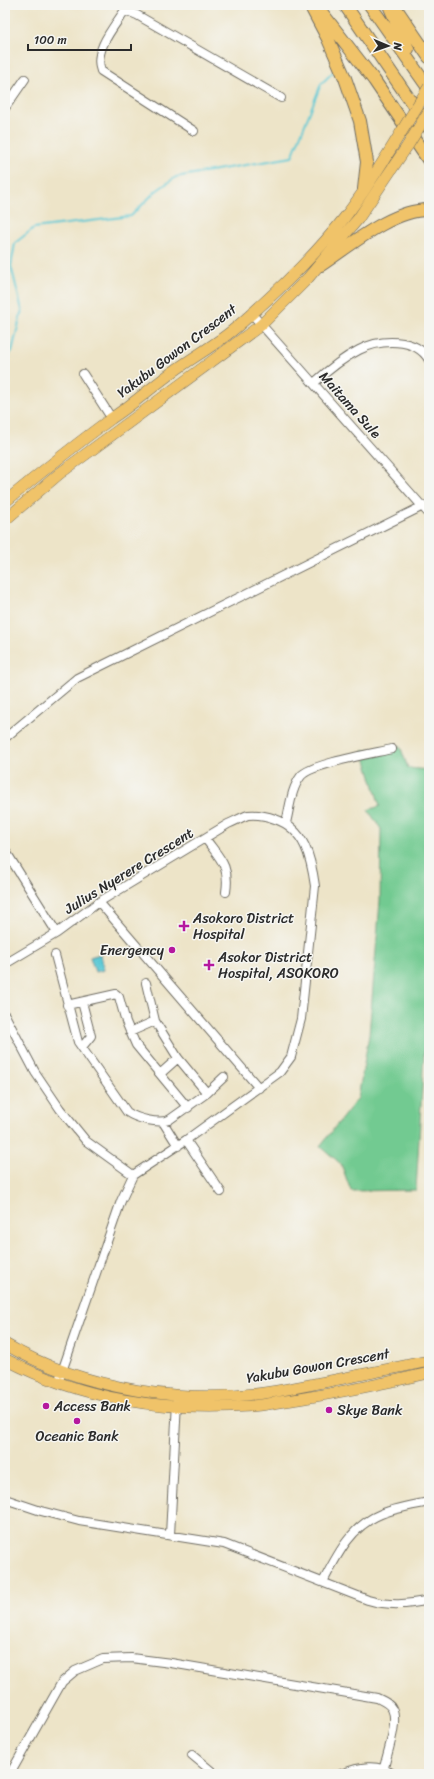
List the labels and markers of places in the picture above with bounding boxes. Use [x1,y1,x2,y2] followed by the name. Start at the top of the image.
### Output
[192,906,294,947] place label: Asokoro District Hospital
[178,920,190,932] marker: Asokoro District Hospital
[100,938,165,963] place label: Energency
[167,945,177,955] marker: Energency
[217,945,339,986] place label: Asokor District Hospital, ASOKORO
[203,959,215,971] marker: Asokor District Hospital, ASOKORO
[53,1394,131,1419] place label: Access Bank
[337,1398,403,1423] place label: Skye Bank
[41,1401,51,1411] marker: Access Bank
[324,1405,334,1415] marker: Skye Bank
[72,1416,82,1426] marker: Oceanic Bank
[35,1424,119,1449] place label: Oceanic Bank

